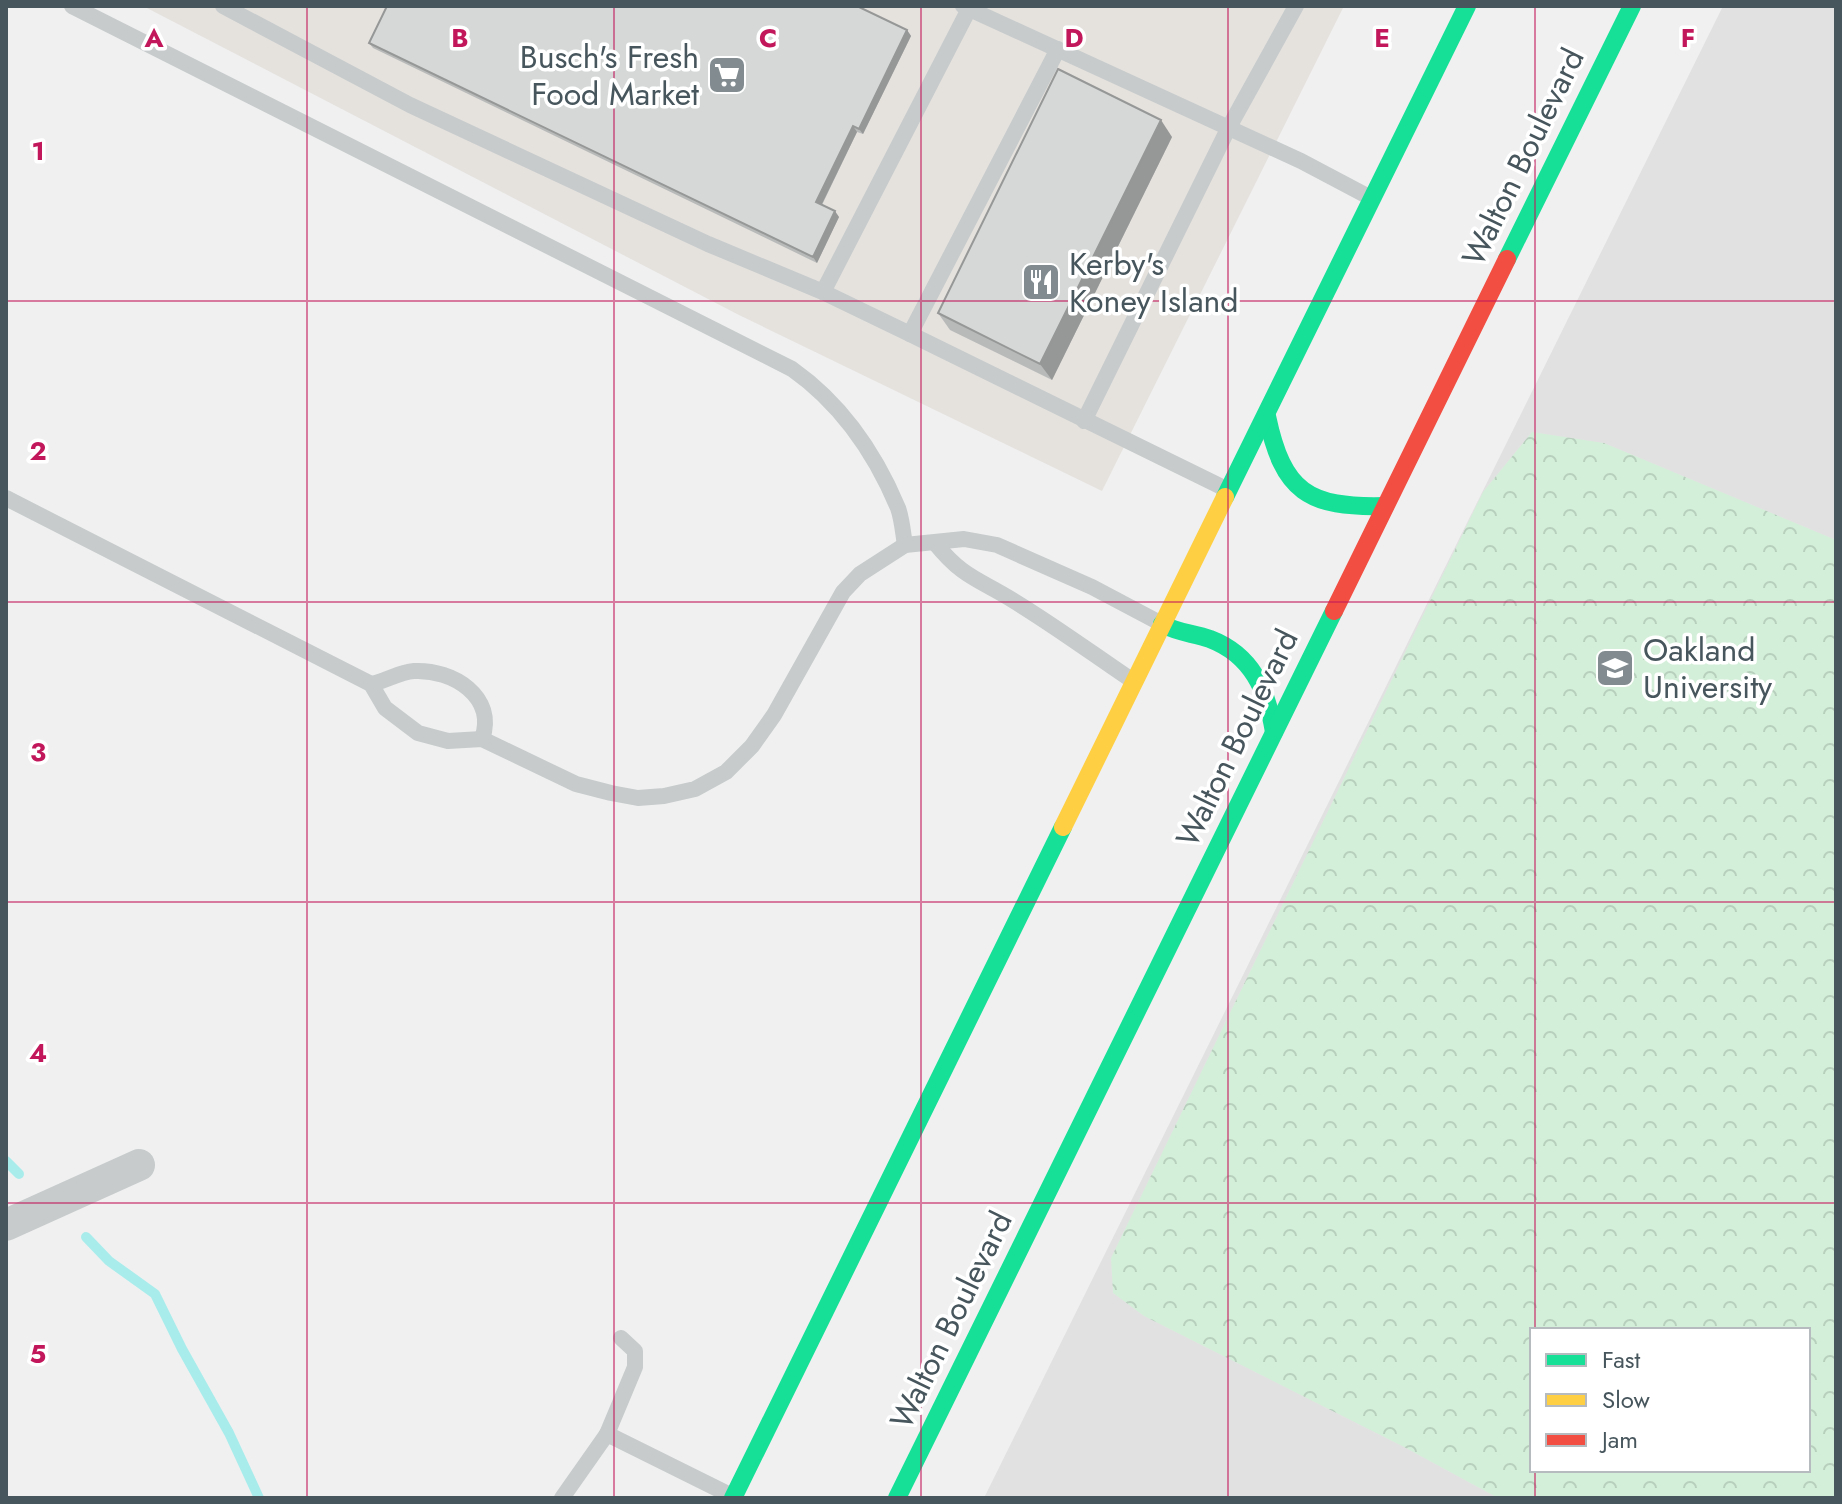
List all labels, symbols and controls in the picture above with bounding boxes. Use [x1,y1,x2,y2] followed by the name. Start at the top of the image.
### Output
[143,19,164,57] text: A
[451,19,469,57] text: B
[759,19,777,57] text: C
[1064,19,1084,57] text: D
[1374,19,1390,57] text: E
[1681,19,1695,57] text: F
[520,34,699,117] place label: Busch's Fresh Food Market
[1450,40,1596,274] street label: Walton Boulevard
[706,54,748,96] supermarket icon: Busch's Fresh Food Market
[31,132,45,170] text: 1
[1069,241,1239,324] place label: Kerby's Koney Island
[1020,261,1062,303] restaurant icon: Kerby's Koney Island
[29,432,47,470] text: 2
[1164,621,1310,855] street label: Walton Boulevard
[1643,627,1773,710] place label: Oakland University
[1594,647,1636,689] school or university icon: Oakland University
[30,733,46,771] text: 3
[29,1034,47,1072] text: 4
[878,1203,1024,1437] street label: Walton Boulevard
[1530,1328,1810,1472] legend
[30,1335,46,1373] text: 5
[1602,1342,1640,1377] text: Fast
[1602,1382,1650,1417] text: Slow
[1599,1422,1638,1457] text: Jam

